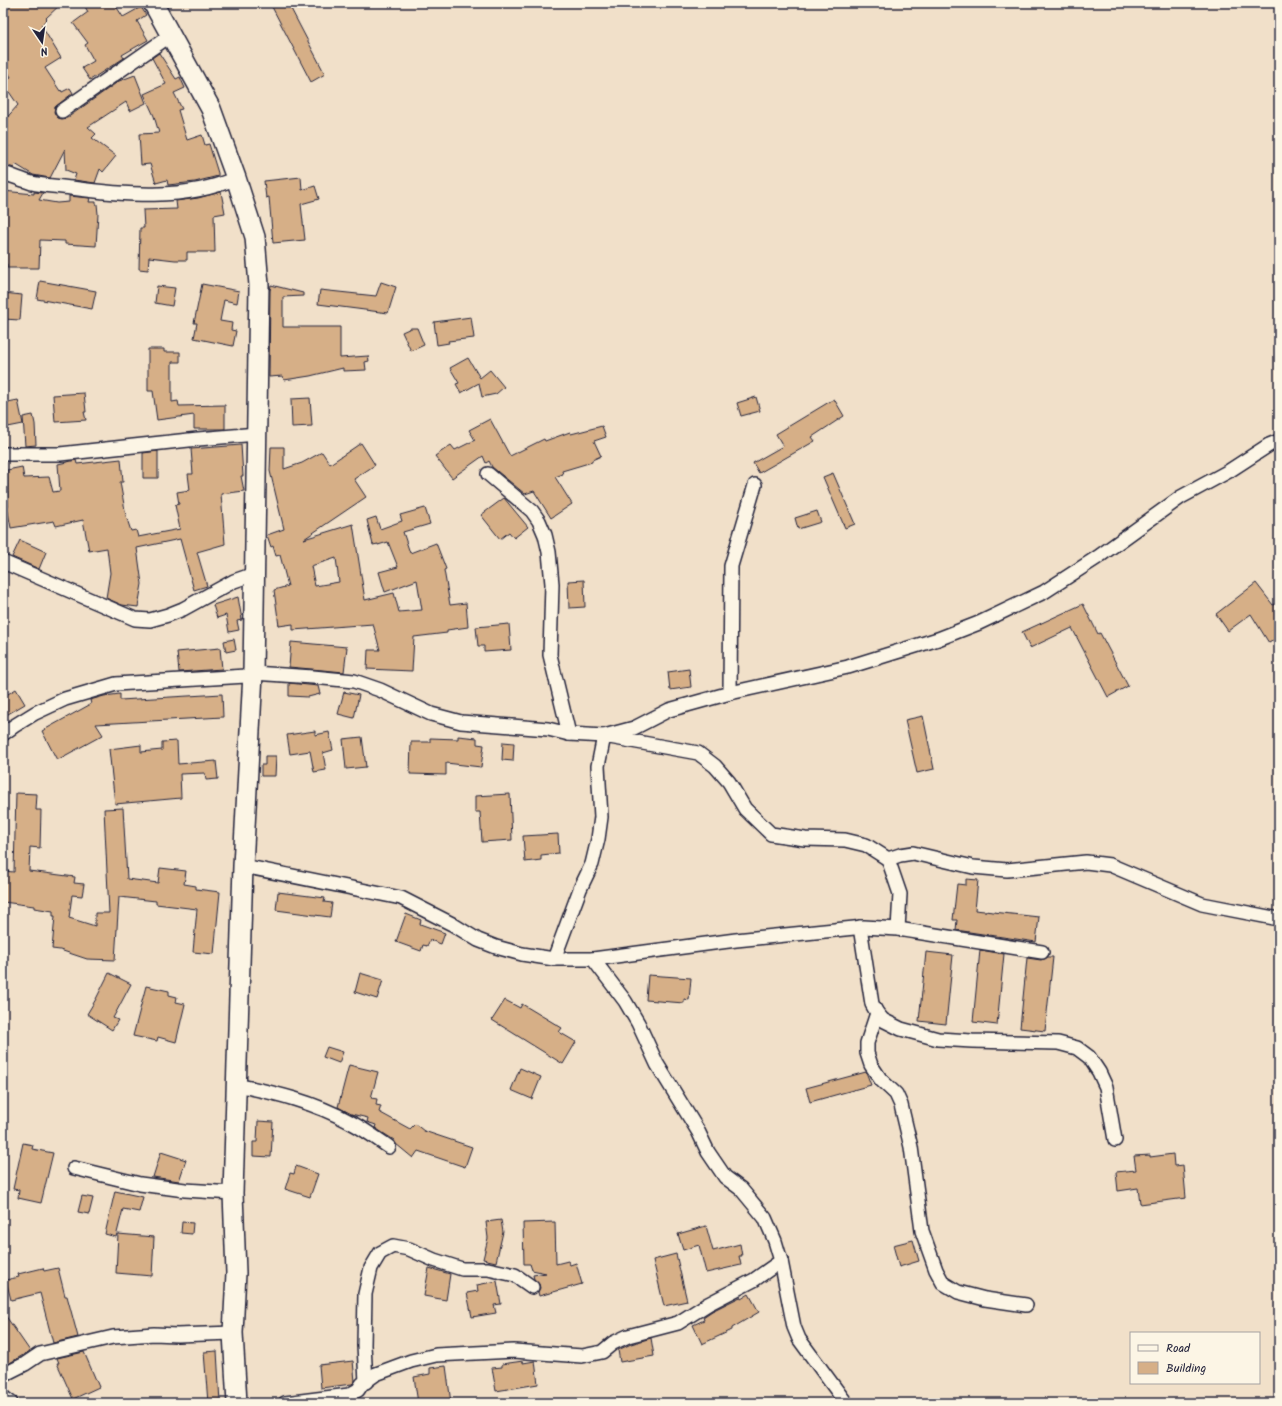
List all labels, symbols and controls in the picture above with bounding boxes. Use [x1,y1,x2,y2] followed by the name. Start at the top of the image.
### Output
[22,22,62,62] north arrow
[39,41,49,60] text: N
[1130,1332,1260,1384] legend
[1166,1339,1191,1358] text: Road
[1166,1359,1206,1378] text: Building

